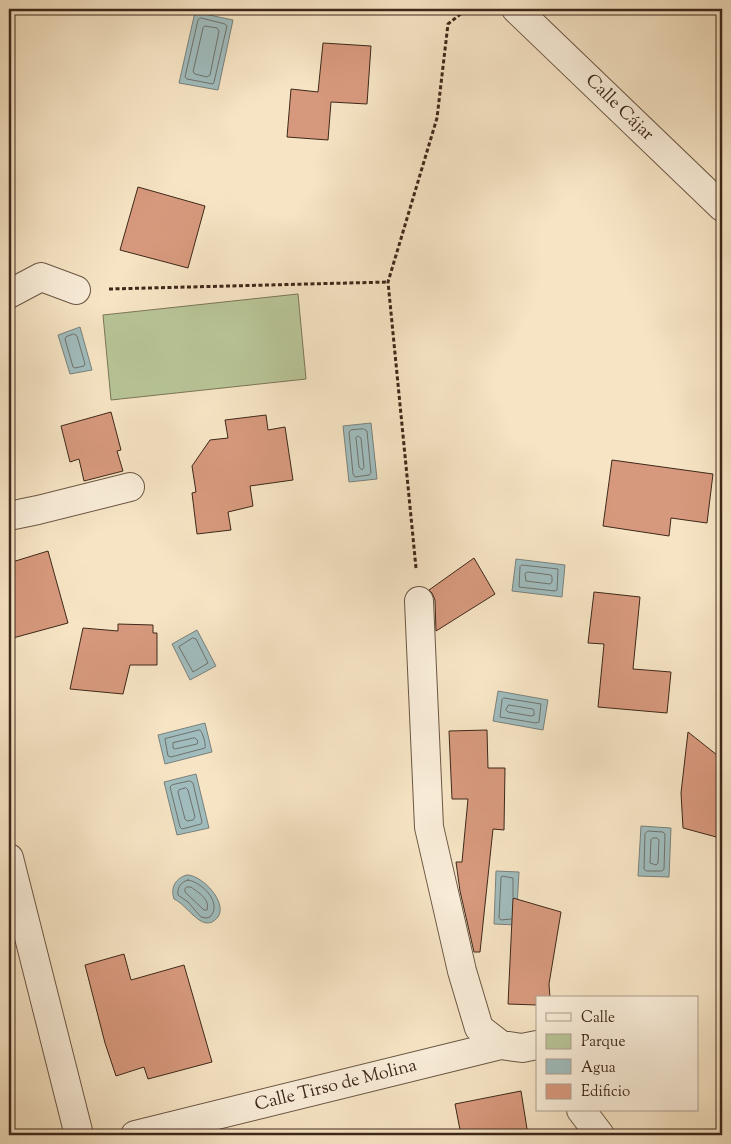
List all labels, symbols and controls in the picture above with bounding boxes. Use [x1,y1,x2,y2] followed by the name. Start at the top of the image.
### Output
[579,69,659,148] street label: Calle Cájar
[536,996,698,1112] legend
[581,1008,615,1029] text: Calle
[581,1032,625,1053] text: Parque
[252,1053,420,1119] street label: Calle Tirso de Molina
[581,1058,616,1079] text: Agua
[581,1082,630,1103] text: Edificio

